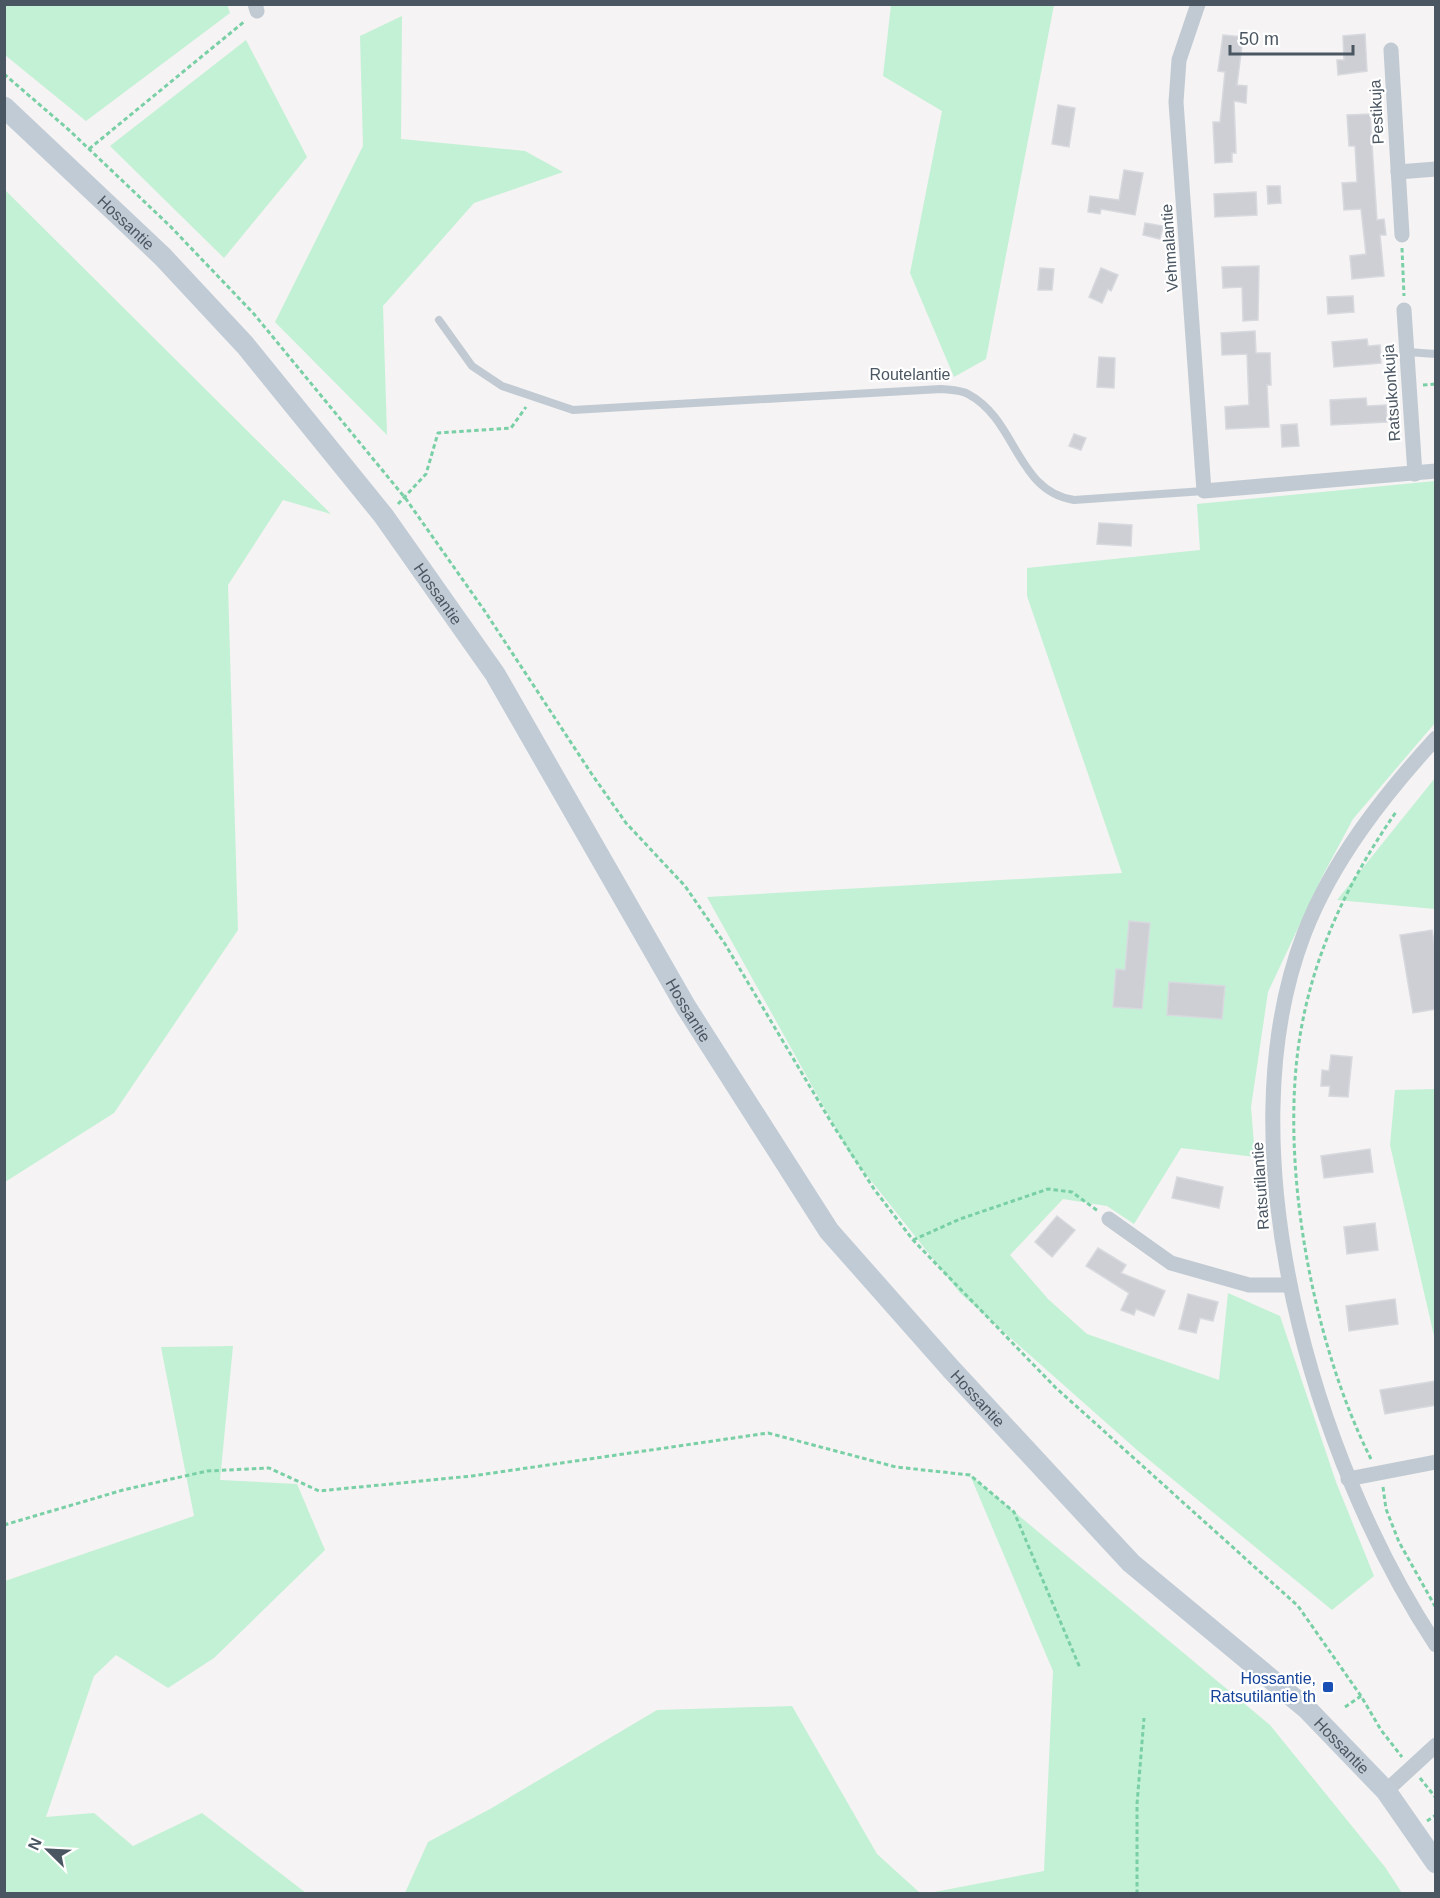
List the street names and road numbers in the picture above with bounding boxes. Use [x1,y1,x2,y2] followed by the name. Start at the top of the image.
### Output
[1366,79,1387,145] street label: Pestikuja
[94,192,158,253] street label: Hossantie
[1158,203,1181,292] street label: Vehmalantie
[1380,344,1403,442] street label: Ratsukonkuja
[870,366,951,383] street label: Routelantie
[411,560,465,628] street label: Hossantie
[662,975,714,1045] street label: Hossantie
[1249,1141,1272,1230] street label: Ratsutilantie
[947,1367,1008,1430] street label: Hossantie
[1311,1714,1373,1777] street label: Hossantie

